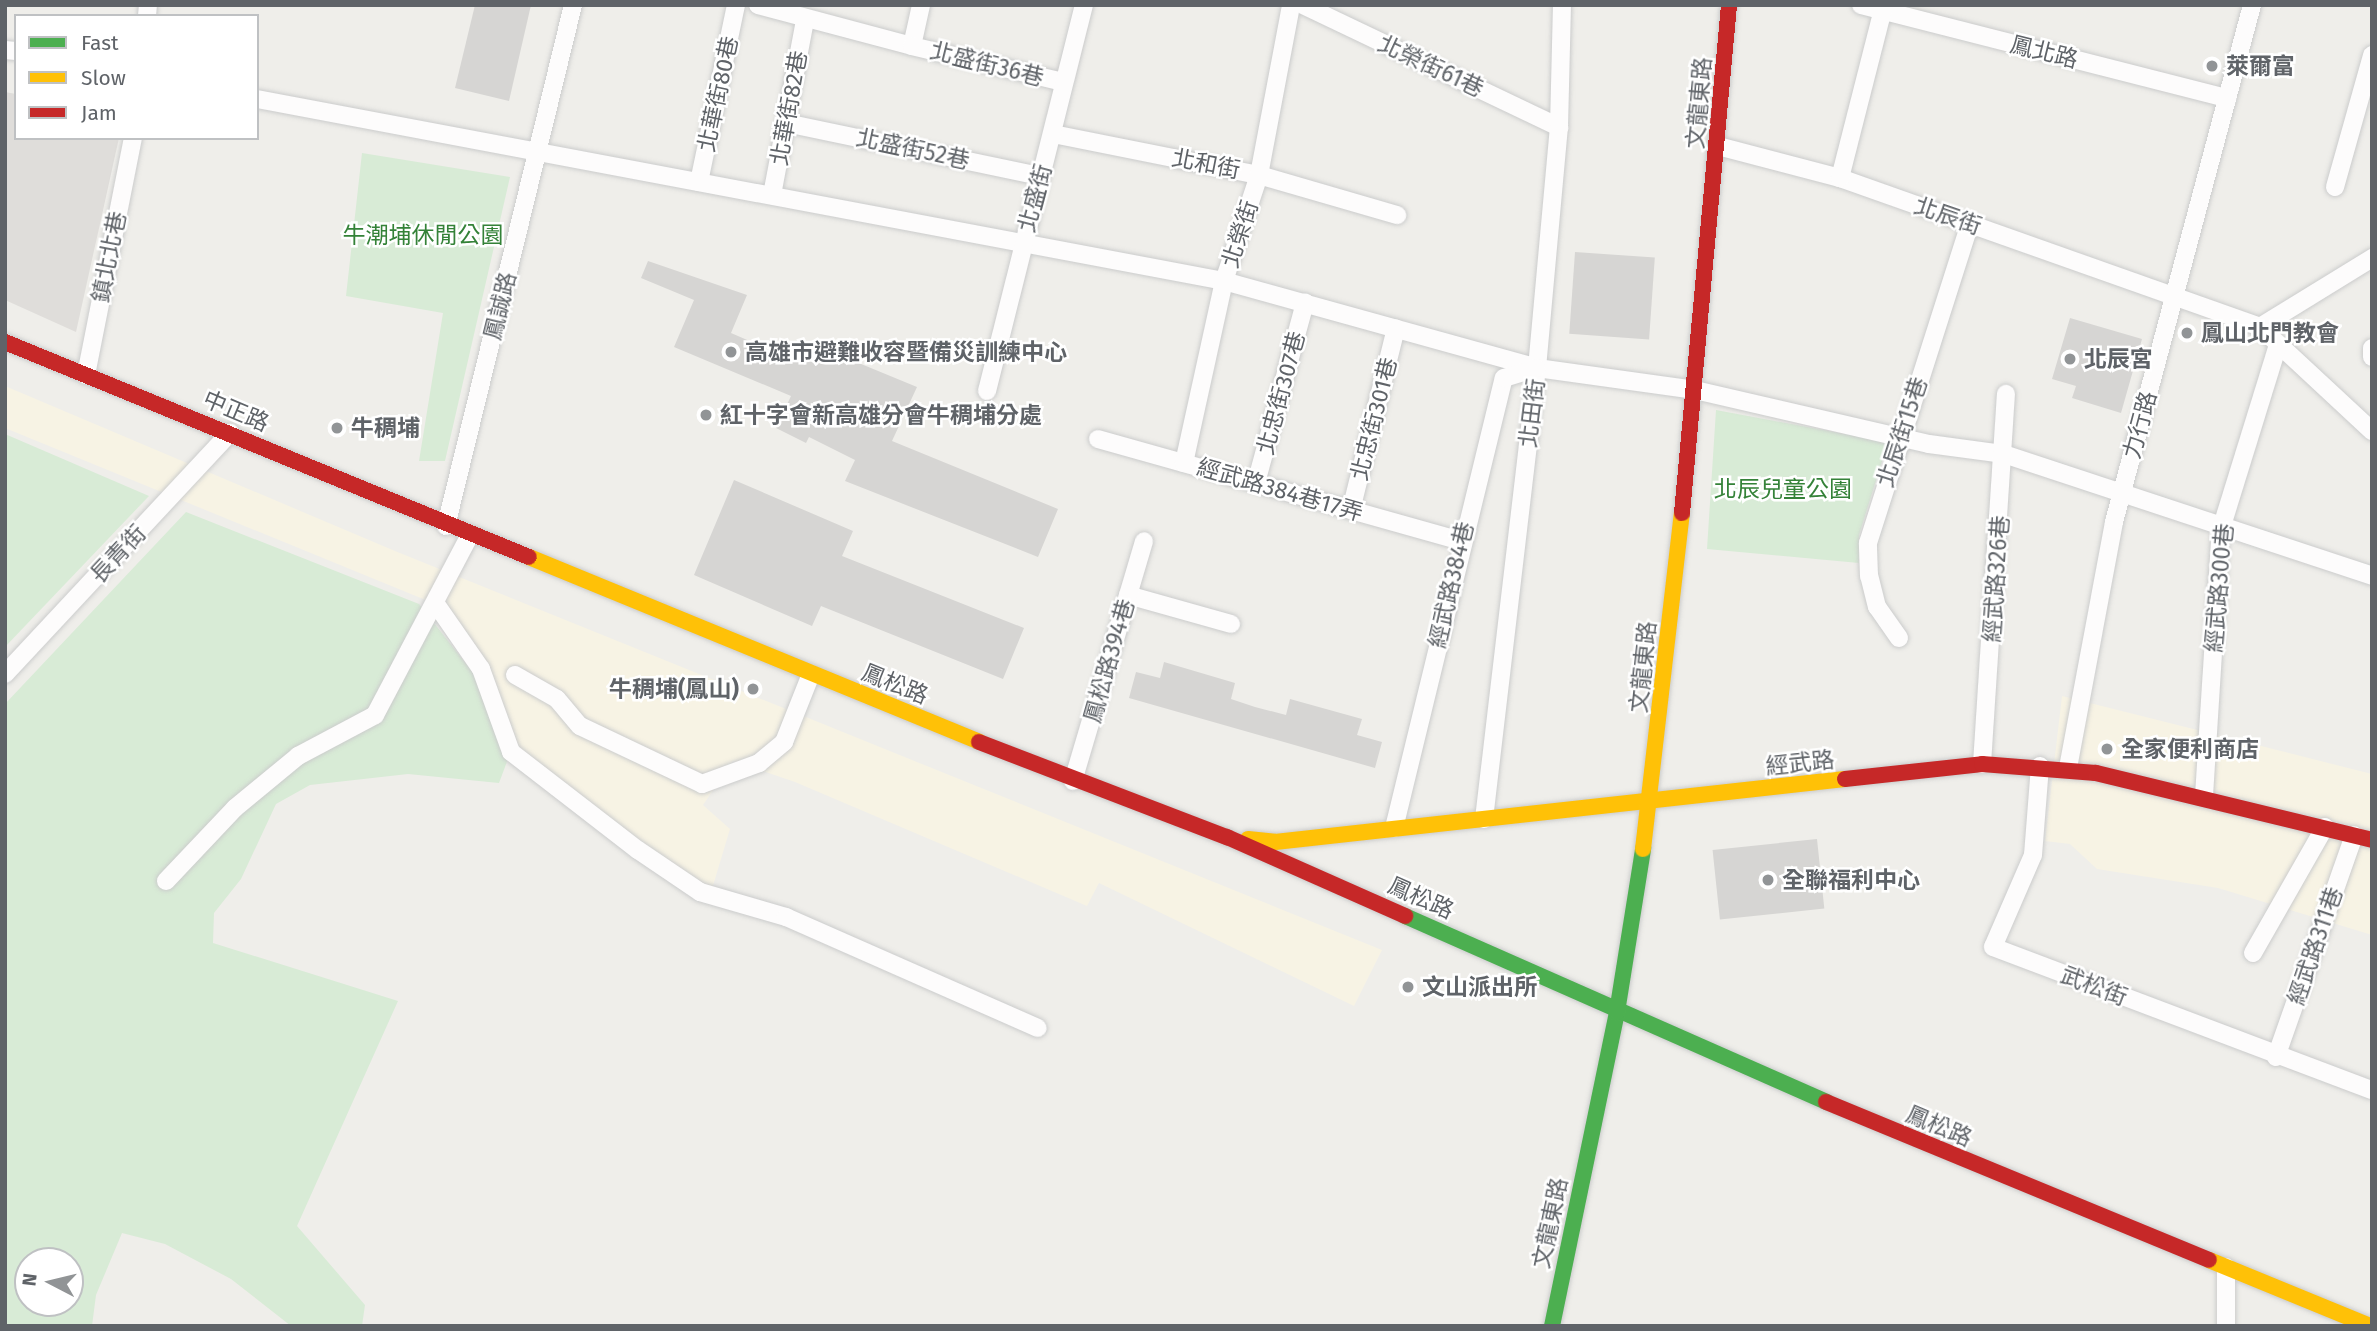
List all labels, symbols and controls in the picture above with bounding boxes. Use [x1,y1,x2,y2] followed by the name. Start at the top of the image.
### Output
[14,14,259,140] legend
[81,30,119,56] text: Fast
[1374,30,1488,102] street label: 北榮街61巷
[2007,30,2081,74] street label: 鳳北路
[692,34,744,154] street label: 北華街80巷
[928,37,1046,91] street label: 北盛街36巷
[765,49,813,167] street label: 北華街82巷
[2226,52,2295,80] place label: 萊爾富
[1681,56,1717,150] street label: 文龍東路
[2204,58,2220,74] marker: 萊爾富
[81,65,126,91] text: Slow
[81,100,117,126] text: Jam
[854,124,972,174] street label: 北盛街52巷
[1170,144,1242,184] street label: 北和街
[1013,161,1057,235] street label: 北盛街
[1911,192,1985,240] street label: 北辰街
[1216,197,1264,271] street label: 北榮街
[87,209,131,305] street label: 鎮北北巷
[343,221,503,249] park label: 牛潮埔休閒公園
[478,269,522,343] street label: 鳳誠路
[2201,319,2339,347] place label: 鳳山北門教會
[2179,325,2195,341] marker: 鳳山北門教會
[1251,329,1311,457] street label: 北忠街307巷
[745,338,1067,366] place label: 高雄市避難收容暨備災訓練中心
[723,344,739,360] marker: 高雄市避難收容暨備災訓練中心
[2084,345,2153,373] place label: 北辰宮
[2062,351,2078,367] marker: 北辰宮
[1345,355,1403,483] street label: 北忠街301巷
[1871,374,1933,490] street label: 北辰街15巷
[1514,377,1550,449] street label: 北田街
[199,385,273,437] street label: 中正路
[2118,388,2162,462] street label: 力行路
[720,401,1042,429] place label: 紅十字會新高雄分會牛稠埔分處
[698,407,714,423] marker: 紅十字會新高雄分會牛稠埔分處
[351,414,420,442] place label: 牛稠埔
[329,420,345,436] marker: 牛稠埔
[1194,453,1366,527] street label: 經武路384巷17弄
[1714,475,1852,503] park label: 北辰兒童公園
[1978,515,2014,643] street label: 經武路326巷
[84,519,152,589] street label: 長青街
[1423,519,1479,651] street label: 經武路384巷
[2200,522,2238,654] street label: 經武路300巷
[1078,596,1140,726] street label: 鳳松路394巷
[1624,620,1662,714] street label: 文龍東路
[858,658,932,710] street label: 鳳松路
[609,675,739,703] place label: 牛稠埔(鳳山)
[745,681,761,697] marker: 牛稠埔(鳳山)
[2121,735,2259,763] place label: 全家便利商店
[2099,741,2115,757] marker: 全家便利商店
[1764,746,1836,780] street label: 經武路
[1782,866,1920,894] place label: 全聯福利中心
[1384,871,1458,925] street label: 鳳松路
[1760,872,1776,888] marker: 全聯福利中心
[2282,884,2348,1008] street label: 經武路311巷
[2057,961,2131,1011] street label: 武松街
[1422,973,1537,1001] place label: 文山派出所
[1400,979,1416,995] marker: 文山派出所
[1902,1100,1976,1152] street label: 鳳松路
[1527,1175,1573,1271] street label: 文龍東路
[14,1247,84,1317] north arrow
[17,1272,42,1287] text: N

